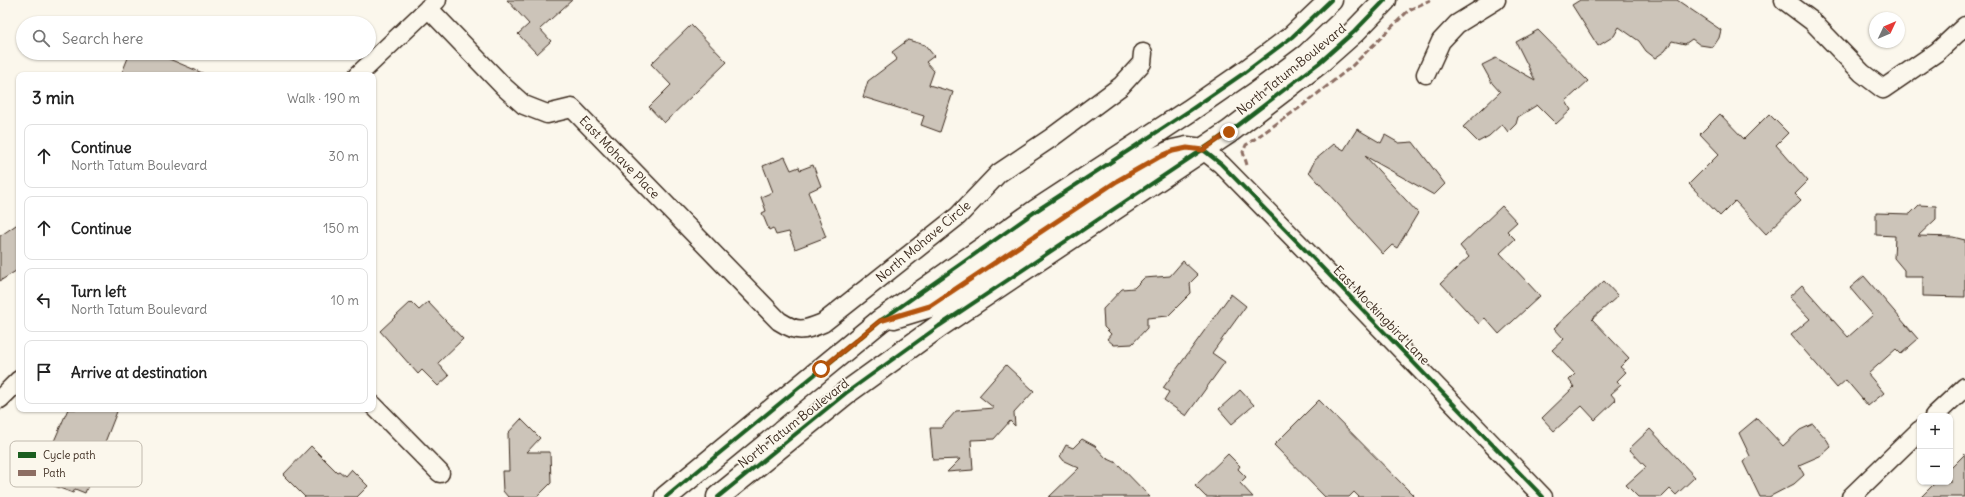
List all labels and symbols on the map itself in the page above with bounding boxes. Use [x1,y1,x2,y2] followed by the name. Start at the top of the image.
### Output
[1869,12,1905,48] north arrow
[1233,20,1350,119] street label: North Tatum Boulevard
[576,112,664,202] street label: East Mohave Place
[1220,123,1238,141] route end
[872,197,974,286] street label: North Mohave Circle
[1330,262,1434,369] street label: East Mockingbird Lane
[812,360,830,378] route start
[734,375,852,472] street label: North Tatum Boulevard
[10,441,142,487] legend
[43,448,96,462] text: Cycle path
[43,466,66,480] text: Path

